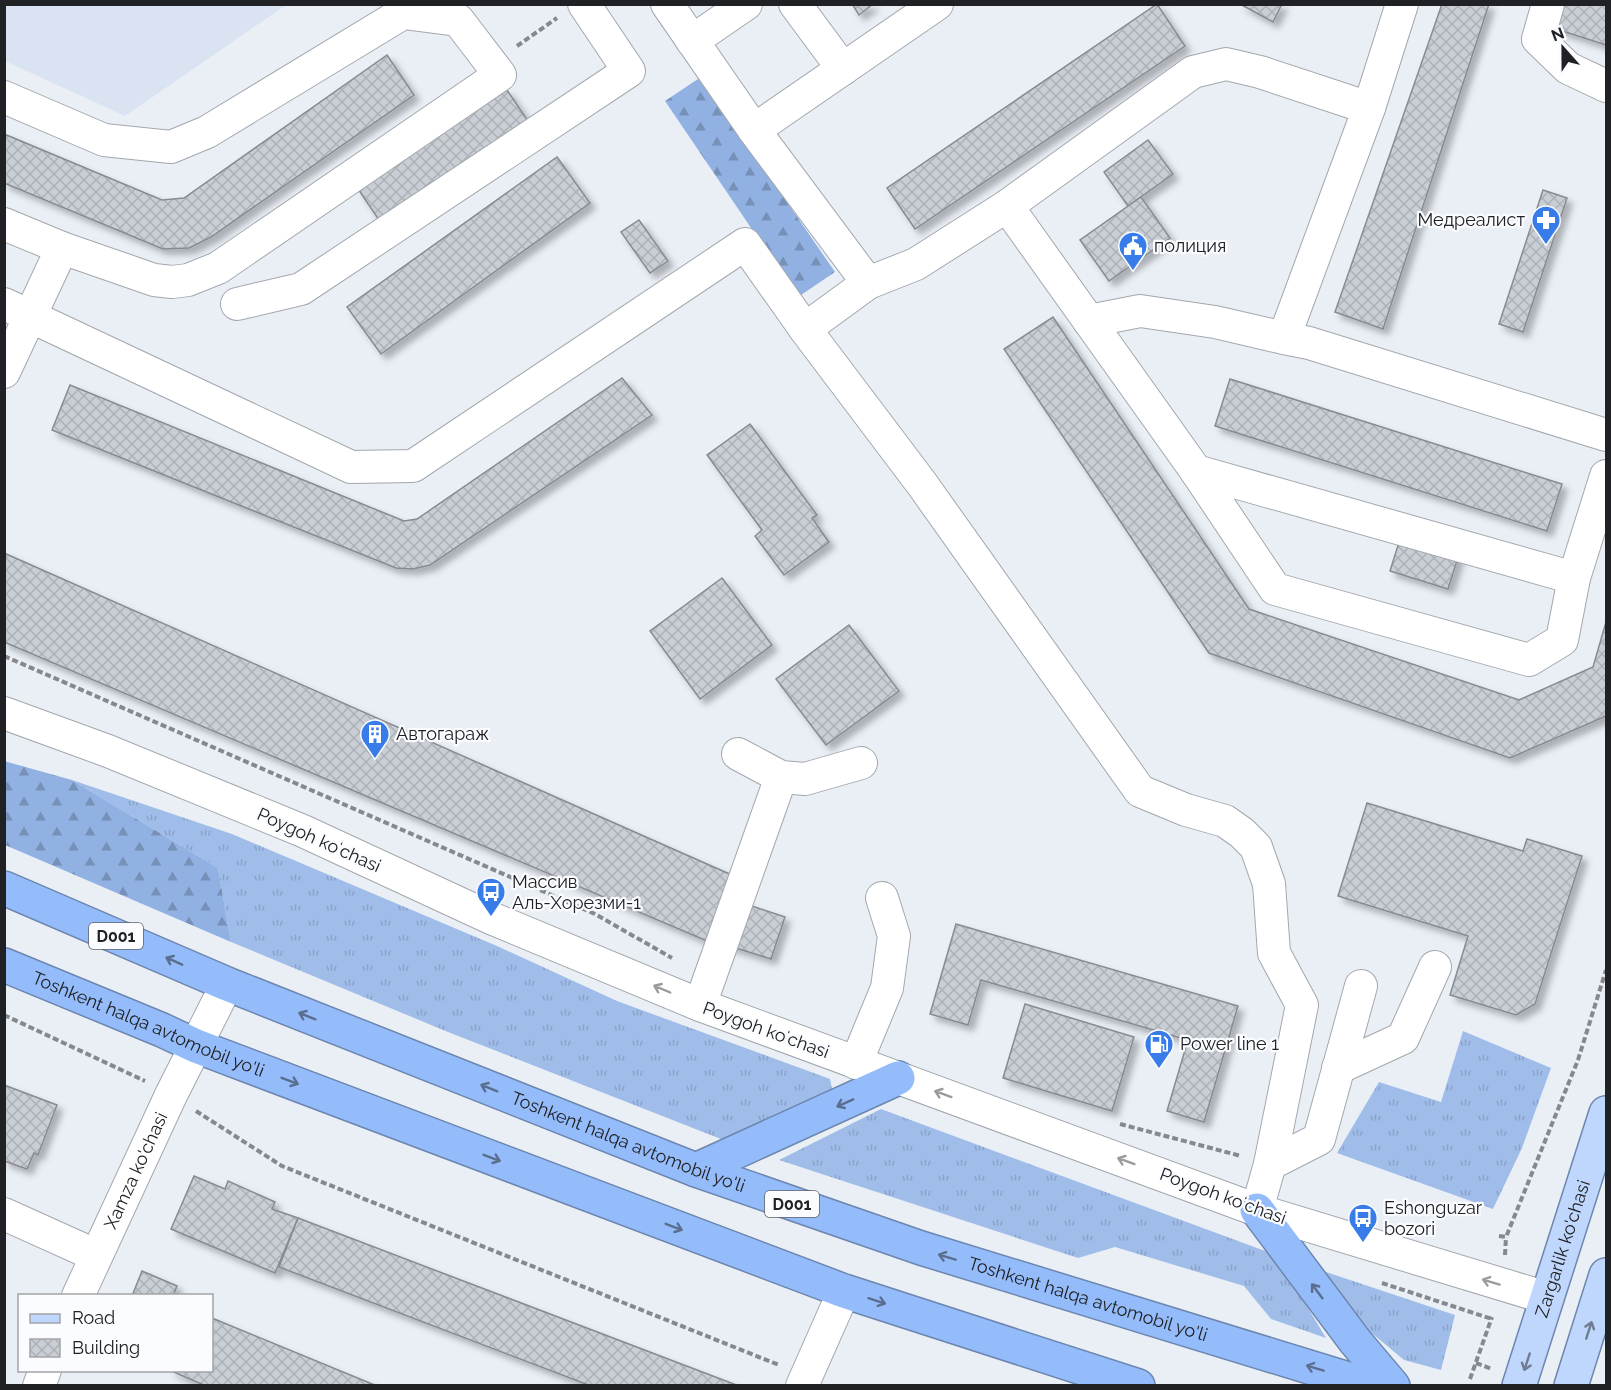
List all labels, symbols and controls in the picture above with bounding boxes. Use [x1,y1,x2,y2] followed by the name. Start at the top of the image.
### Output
[1533,18,1593,78] north arrow
[1549,23,1567,46] text: N
[1530,204,1562,246] pharmacy icon: Медреалист
[1417,209,1525,230] place label: Медреалист
[1117,230,1149,272] public building icon: полиция
[1154,235,1226,256] place label: полиция
[359,718,391,760] building icon: Автогараж
[396,723,489,744] place label: Автогараж
[254,803,384,876] street label: Poygoh koʻchasi
[512,871,641,913] place label: Массив Аль-Хорезми-1
[475,876,507,918] bus stop icon: Массив Аль-Хорезми-1
[89,923,143,949] road number: D001
[165,954,183,966] one-way arrow
[29,967,267,1081] street label: Toshkent halqa avtomobil yo'li
[653,983,672,994] one-way arrow
[700,997,832,1062] street label: Poygoh koʻchasi
[298,1010,317,1021] one-way arrow
[1143,1028,1175,1070] fuel station icon: Power line 1
[1180,1033,1279,1054] place label: Power line 1
[280,1077,298,1088] one-way arrow
[480,1082,498,1093] one-way arrow
[508,1087,748,1196] street label: Toshkent halqa avtomobil yo'li
[934,1088,953,1099] one-way arrow
[837,1098,855,1109] one-way arrow
[99,1109,172,1232] street label: Xamza ko'chasi
[482,1153,501,1164] one-way arrow
[1117,1155,1136,1166] one-way arrow
[1157,1163,1289,1228] street label: Poygoh koʻchasi
[1531,1177,1594,1320] street label: Zargarlik ko'chasi
[765,1191,819,1217] road number: D001
[1384,1197,1483,1239] place label: Eshonguzar bozori
[1347,1202,1379,1244] bus stop icon: Eshonguzar bozori
[664,1222,683,1233] one-way arrow
[938,1250,957,1261] one-way arrow
[966,1252,1210,1345] street label: Toshkent halqa avtomobil yo'li
[1482,1276,1501,1287] one-way arrow
[1310,1283,1323,1299] one-way arrow
[18,1294,213,1372] legend
[867,1297,886,1308] one-way arrow
[72,1307,115,1328] text: Road
[1584,1321,1595,1340] one-way arrow
[72,1337,140,1358] text: Building
[1520,1352,1531,1371] one-way arrow
[1306,1362,1325,1373] one-way arrow

